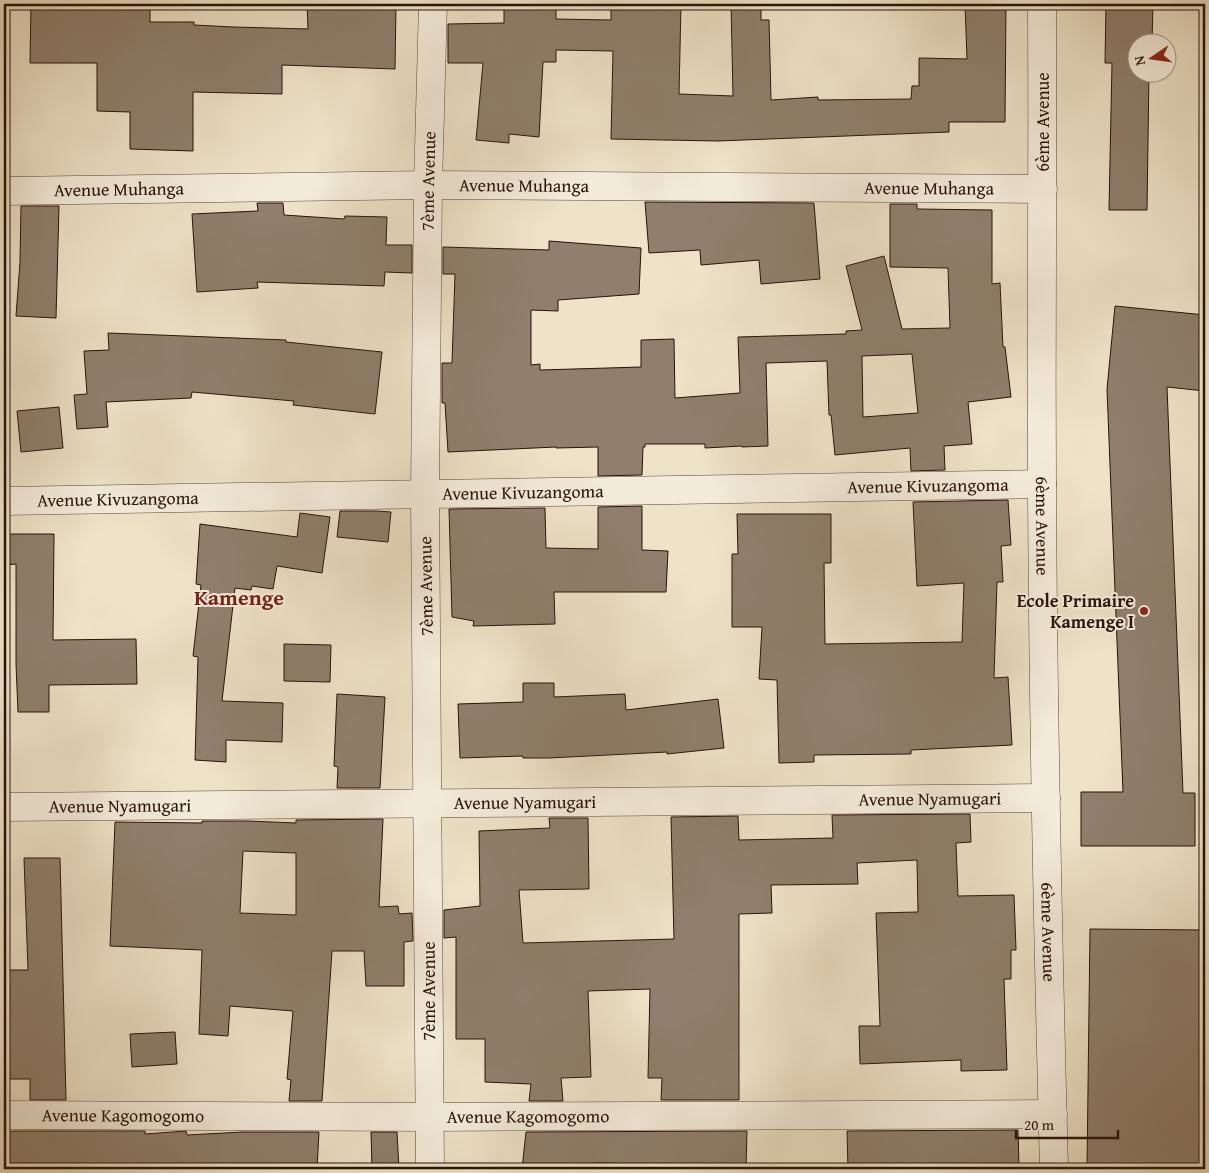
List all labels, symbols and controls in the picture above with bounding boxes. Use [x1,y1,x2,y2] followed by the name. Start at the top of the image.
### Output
[1126,32,1176,82] north arrow
[1128,53,1150,68] text: N
[1029,72,1056,172] street label: 6ème Avenue
[414,131,442,231] street label: 7ème Avenue
[459,171,590,199] street label: Avenue Muhanga
[54,174,185,203] street label: Avenue Muhanga
[864,174,995,202] street label: Avenue Muhanga
[847,471,1009,500] street label: Avenue Kivuzangoma
[1029,476,1057,576] street label: 6ème Avenue
[442,477,604,507] street label: Avenue Kivuzangoma
[37,484,199,513] street label: Avenue Kivuzangoma
[411,536,440,636] street label: 7ème Avenue
[194,581,284,613] district label: Kamenge
[1017,587,1134,635] place label: Ecole Primaire Kamenge I
[1138,605,1150,617] marker: Ecole Primaire Kamenge I
[858,784,1001,813] street label: Avenue Nyamugari
[453,788,596,816] street label: Avenue Nyamugari
[48,791,191,820] street label: Avenue Nyamugari
[1034,882,1063,982] street label: 6ème Avenue
[415,941,442,1041] street label: 7ème Avenue
[42,1101,204,1129] street label: Avenue Kagomogomo
[447,1102,609,1130] street label: Avenue Kagomogomo
[1016,1108,1119,1140] scale bar
[1024,1114,1055,1135] text: 20 m

